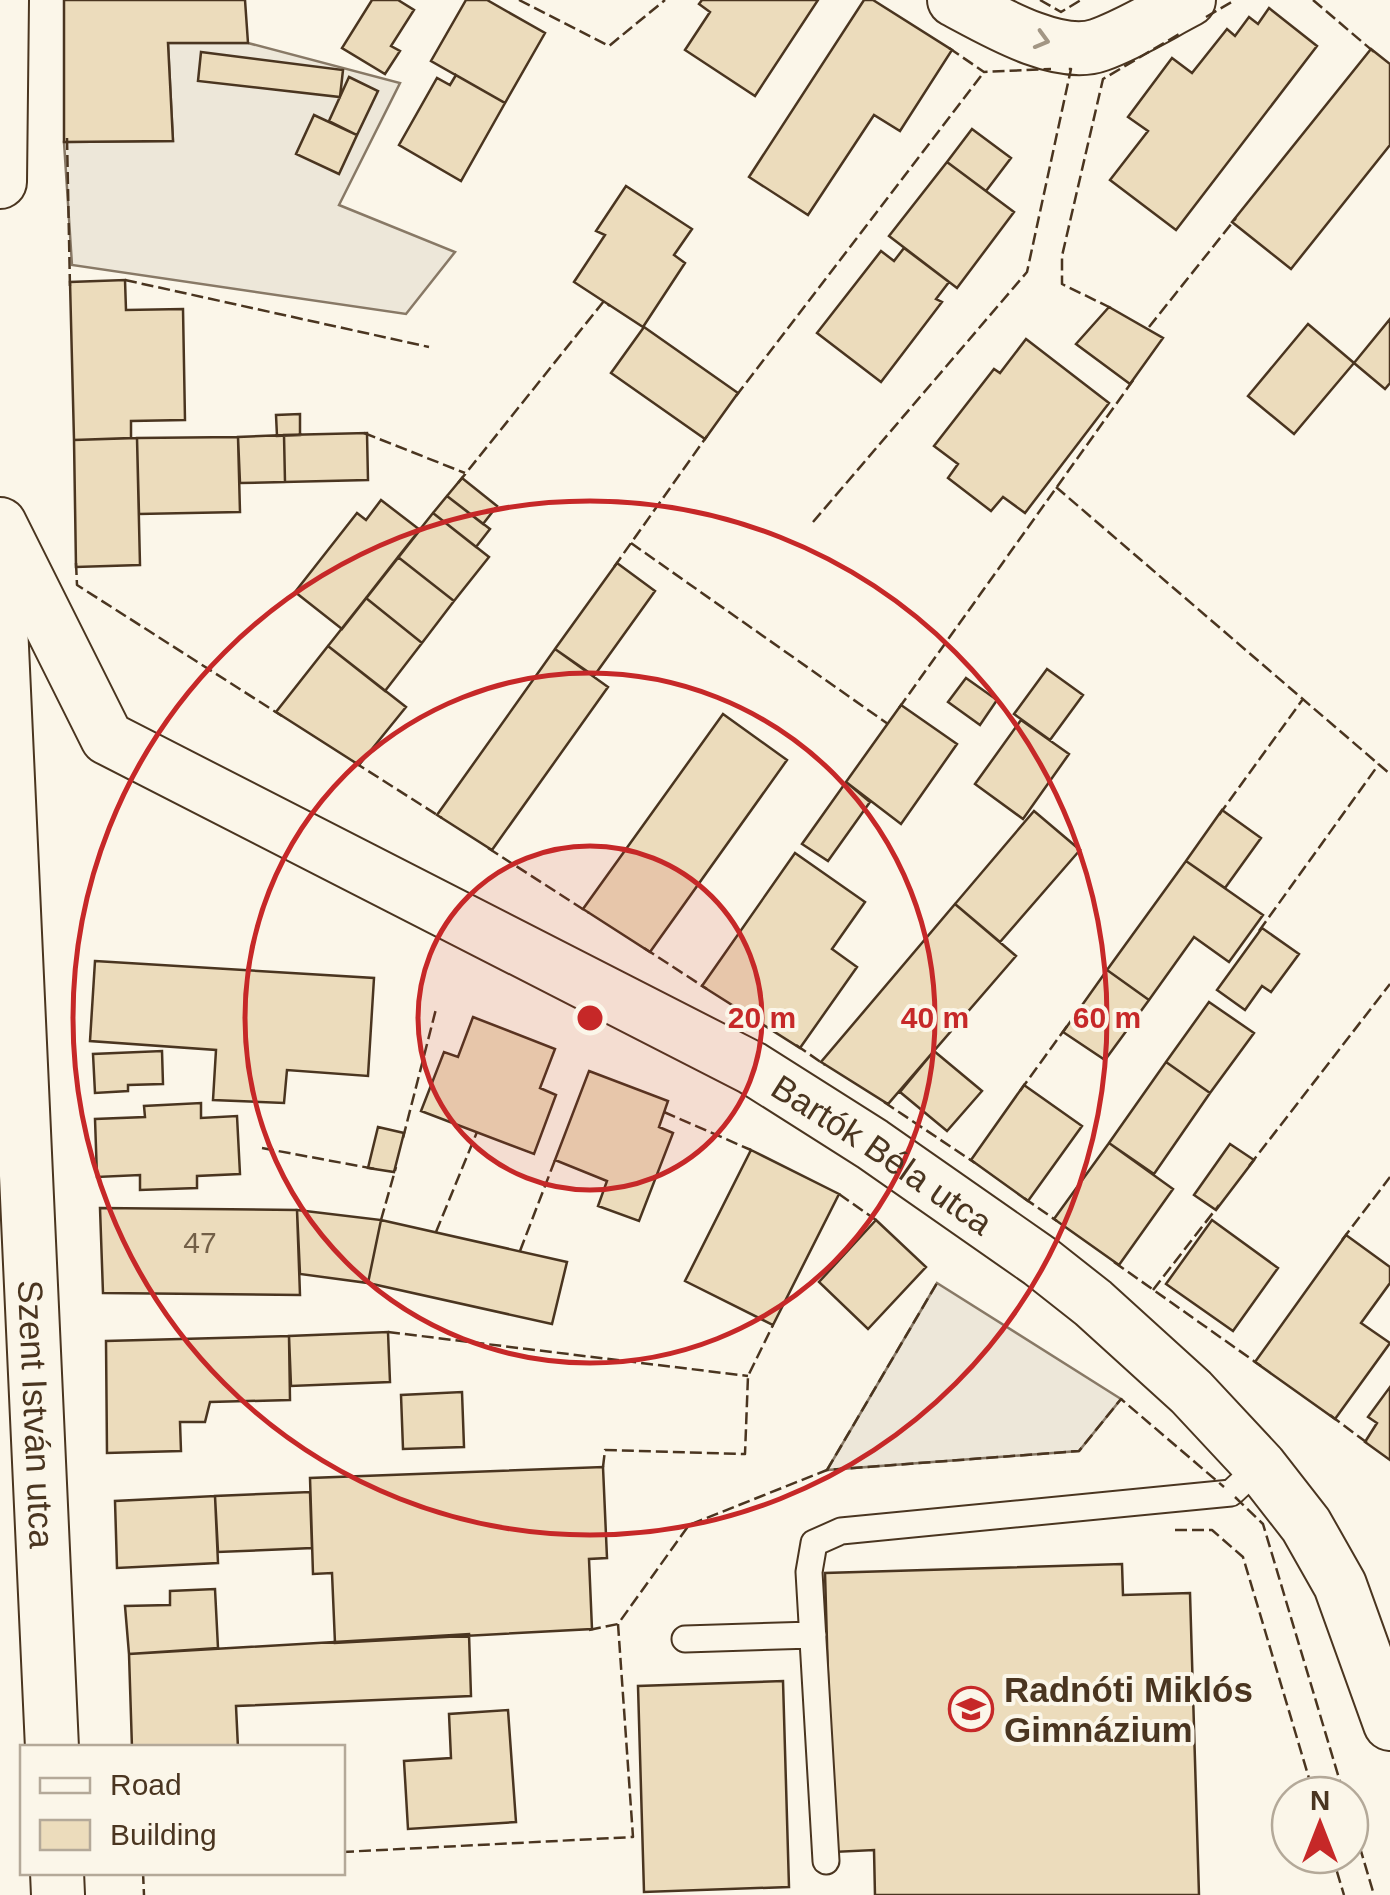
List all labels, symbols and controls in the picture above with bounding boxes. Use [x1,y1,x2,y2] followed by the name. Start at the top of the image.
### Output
[1033,28,1050,49] one-way arrow
[572,1000,608,1036] centre of rings
[728,1001,796,1034] text: 20 m
[901,1001,969,1034] text: 40 m
[1073,1001,1141,1034] text: 60 m
[765,1066,1001,1242] street label: Bartók Béla utca
[183,1226,217,1259] house number: 47
[11,1279,62,1550] street label: Szent István utca
[1004,1670,1253,1749] place label: Radnóti Miklós Gimnázium
[948,1686,994,1732] school or university icon: Radnóti Miklós Gimnázium
[20,1745,345,1875] legend
[110,1768,182,1801] text: Road
[1270,1775,1370,1875] north arrow
[1310,1785,1330,1816] text: N
[110,1818,217,1851] text: Building

